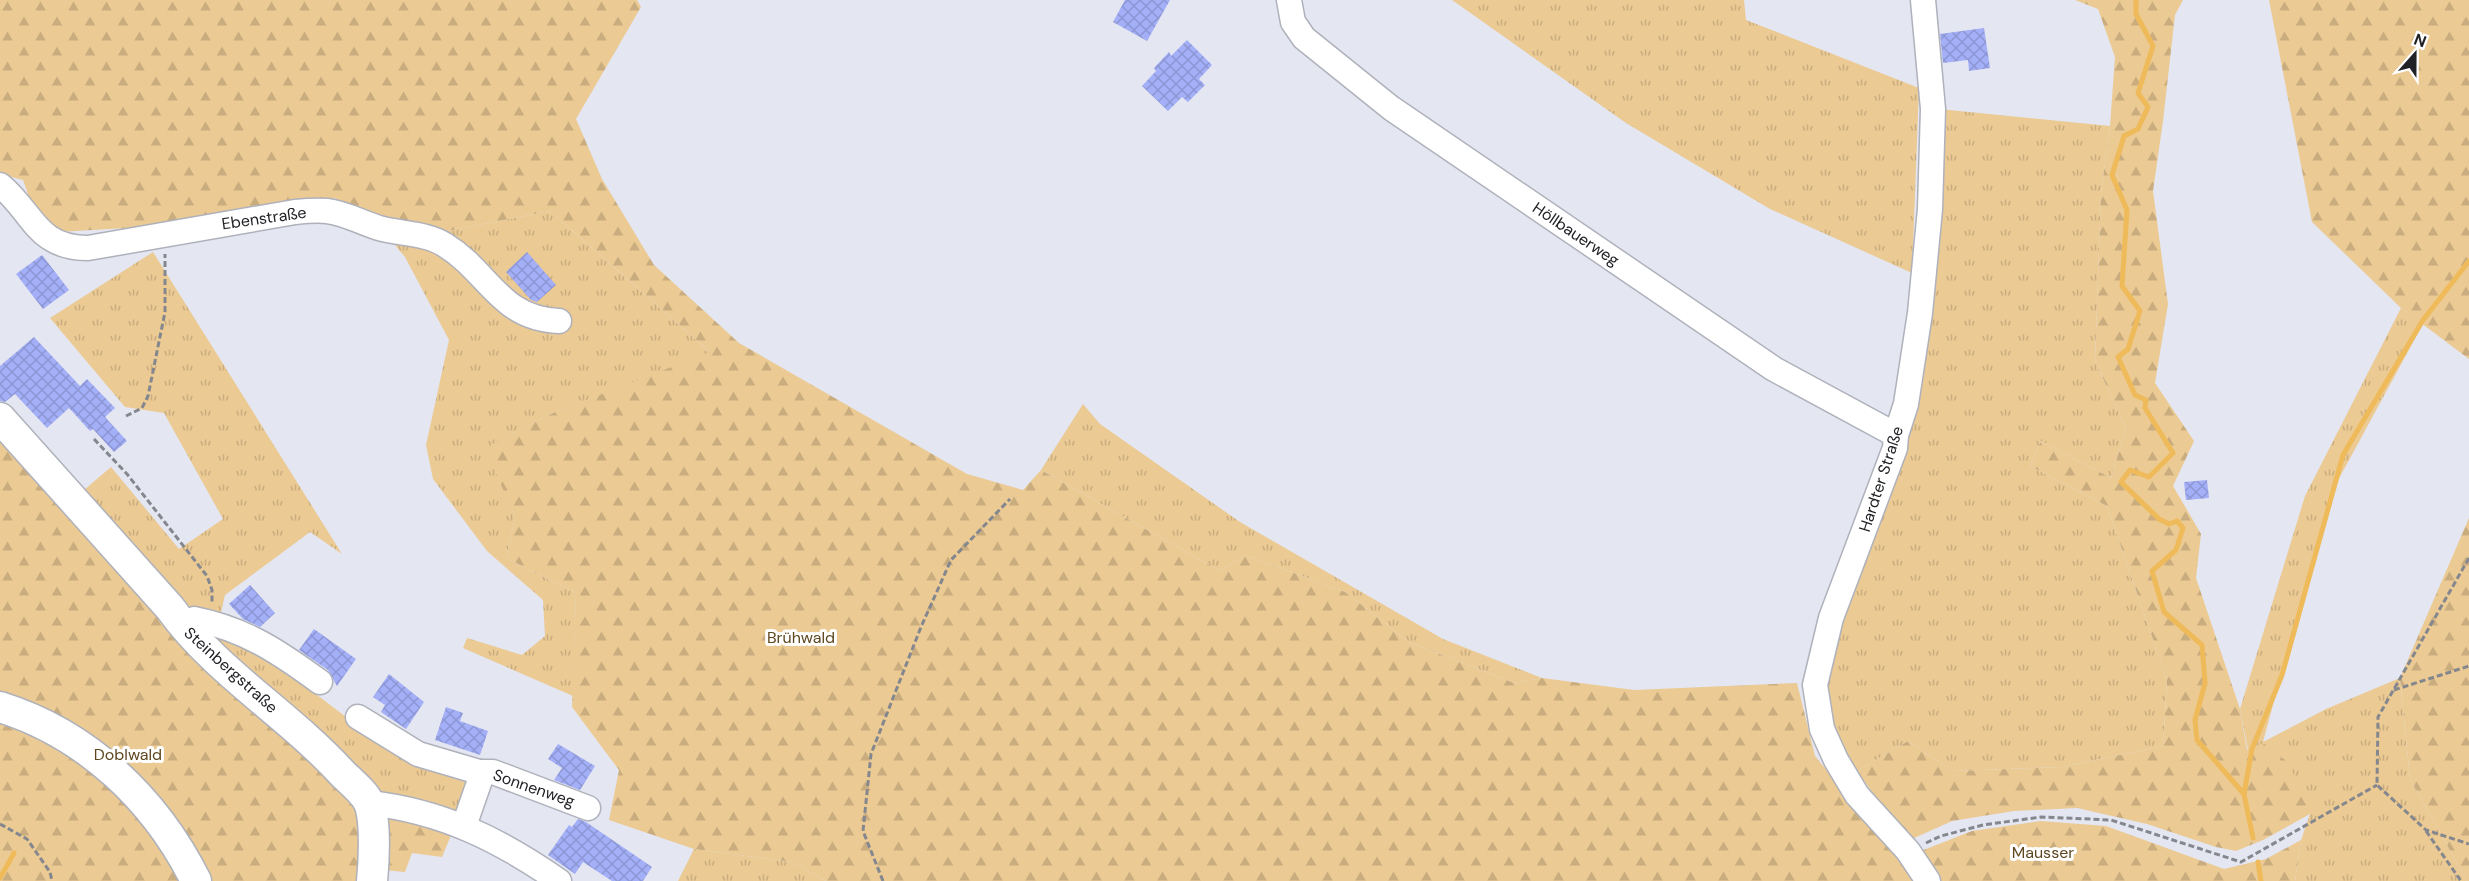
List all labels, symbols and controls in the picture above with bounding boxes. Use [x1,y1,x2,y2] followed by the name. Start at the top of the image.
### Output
[2385,24,2445,84] north arrow
[2411,29,2429,52] text: N
[1529,197,1623,271] street label: Höllbauerweg
[220,202,308,234] street label: Ebenstraße
[1854,423,1908,535] street label: Hardter Straße
[180,622,282,718] street label: Steinbergstraße
[767,627,835,648] park label: Brühwald
[94,744,162,765] park label: Doblwald
[490,764,578,812] street label: Sonnenweg
[2012,842,2074,863] park label: Mausser

